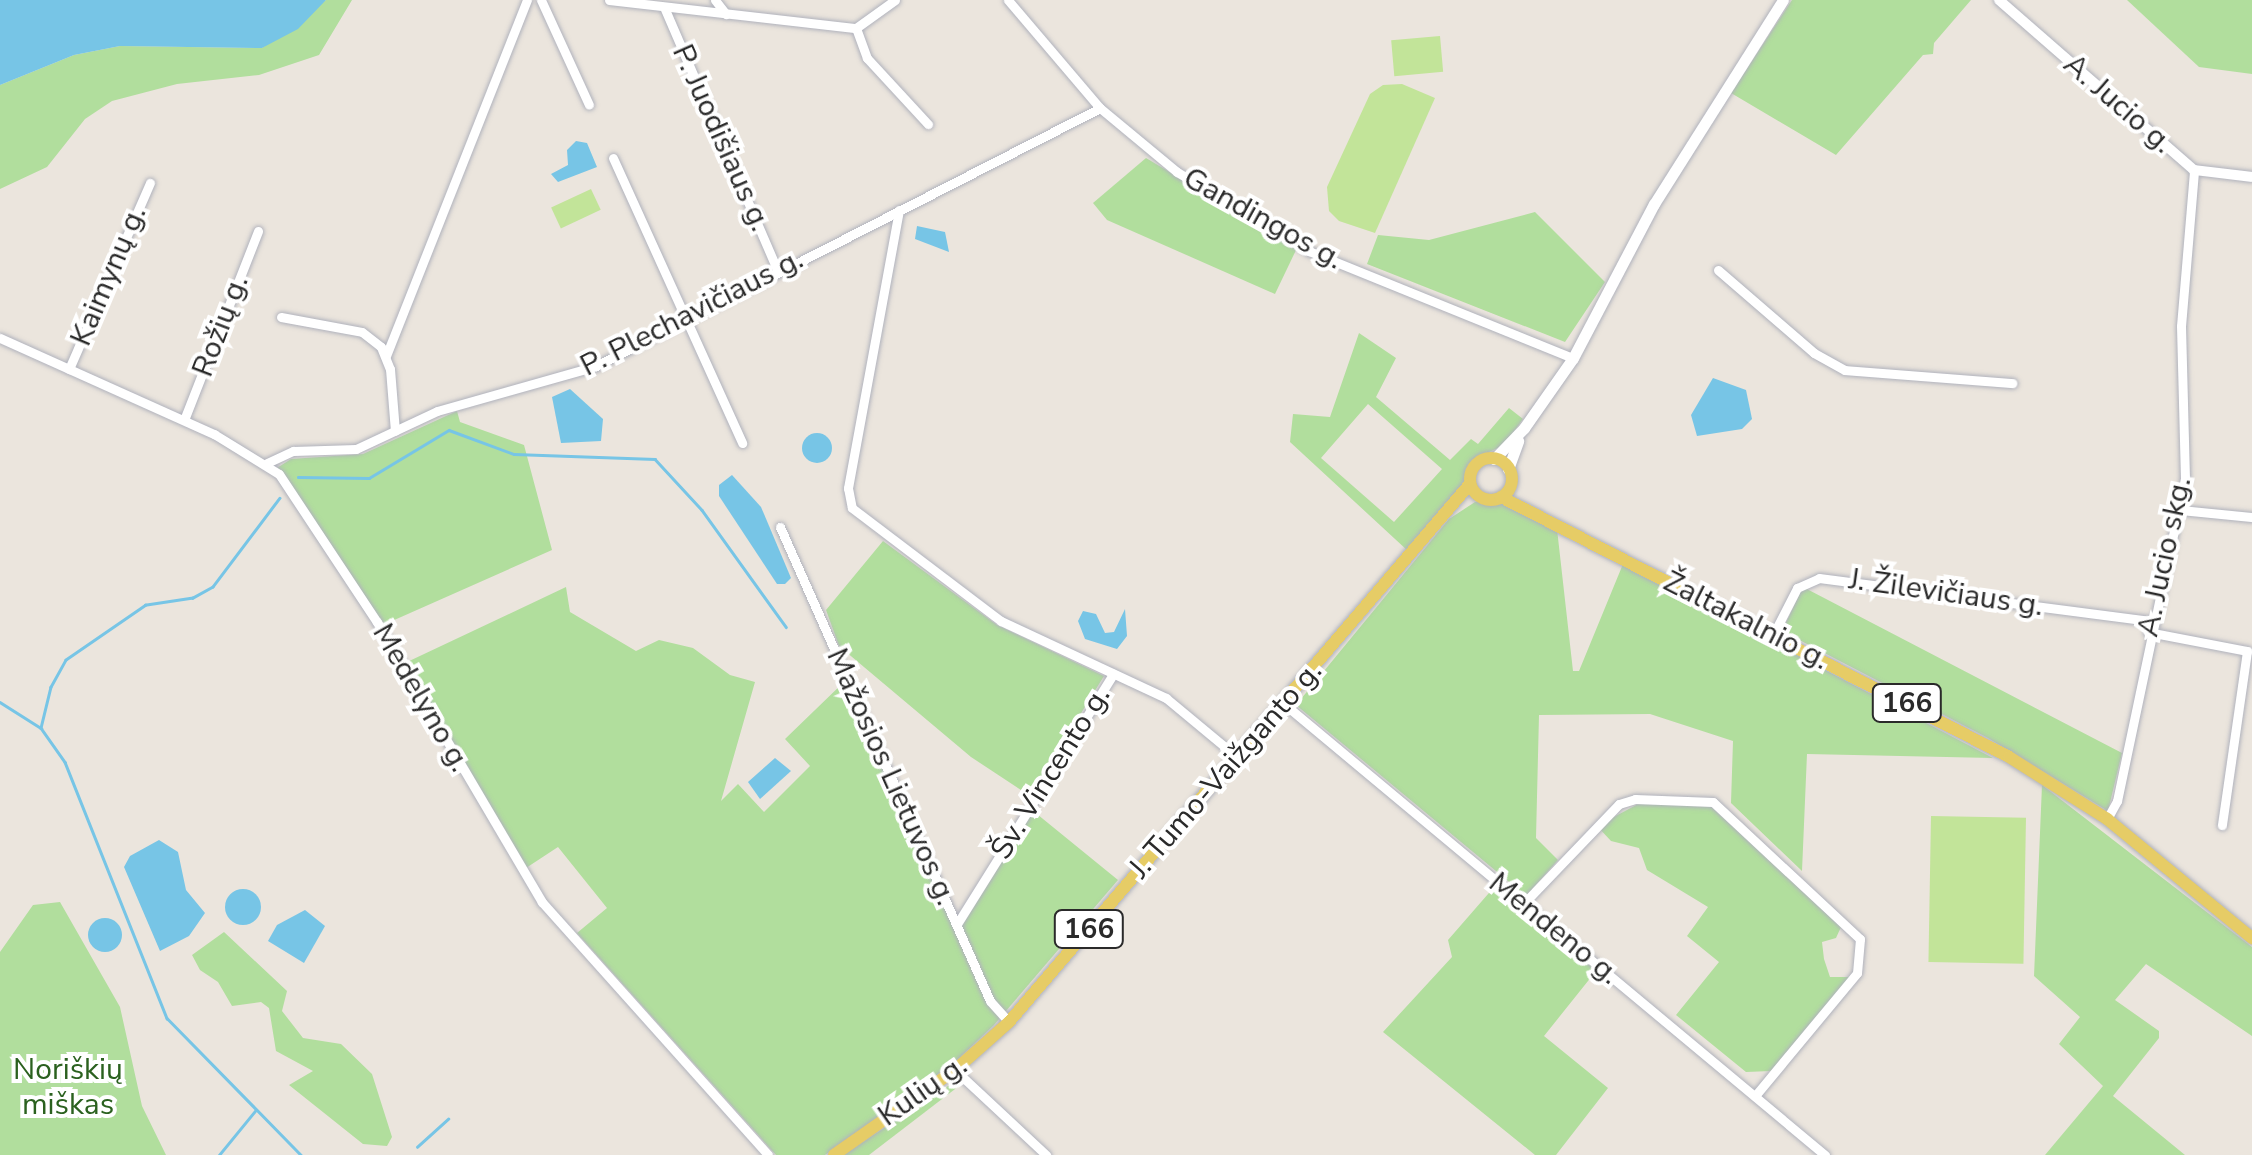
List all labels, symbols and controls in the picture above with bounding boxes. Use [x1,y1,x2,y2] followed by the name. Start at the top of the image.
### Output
[664,39,778,237] street label: P. Juodišiaus g.
[2056,47,2180,161] street label: A. Jucio g.
[1177,160,1349,278] street label: Gandingos g.
[63,201,155,351] street label: Kaimynų g.
[575,241,809,385] street label: P. Plechavičiaus g.
[185,270,257,382] street label: Rožių g.
[2131,474,2199,640] street label: A. Jucio skg.
[1847,562,2045,624] street label: J. Žilevičiaus g.
[1657,564,1835,678] street label: Žaltakalnio g.
[364,618,478,778] street label: Medelyno g.
[818,643,964,911] street label: Mažosios Lietuvos g.
[1122,654,1330,886] street label: J. Tumo-Vaižganto g.
[983,680,1119,866] street label: Šv. Vincento g.
[1870,680,1944,726] road number: 166
[1481,865,1627,993] street label: Mendeno g.
[1052,906,1126,952] road number: 166
[872,1048,974,1134] street label: Kulių g.
[13,1052,123,1122] park label: Noriškių miškas

